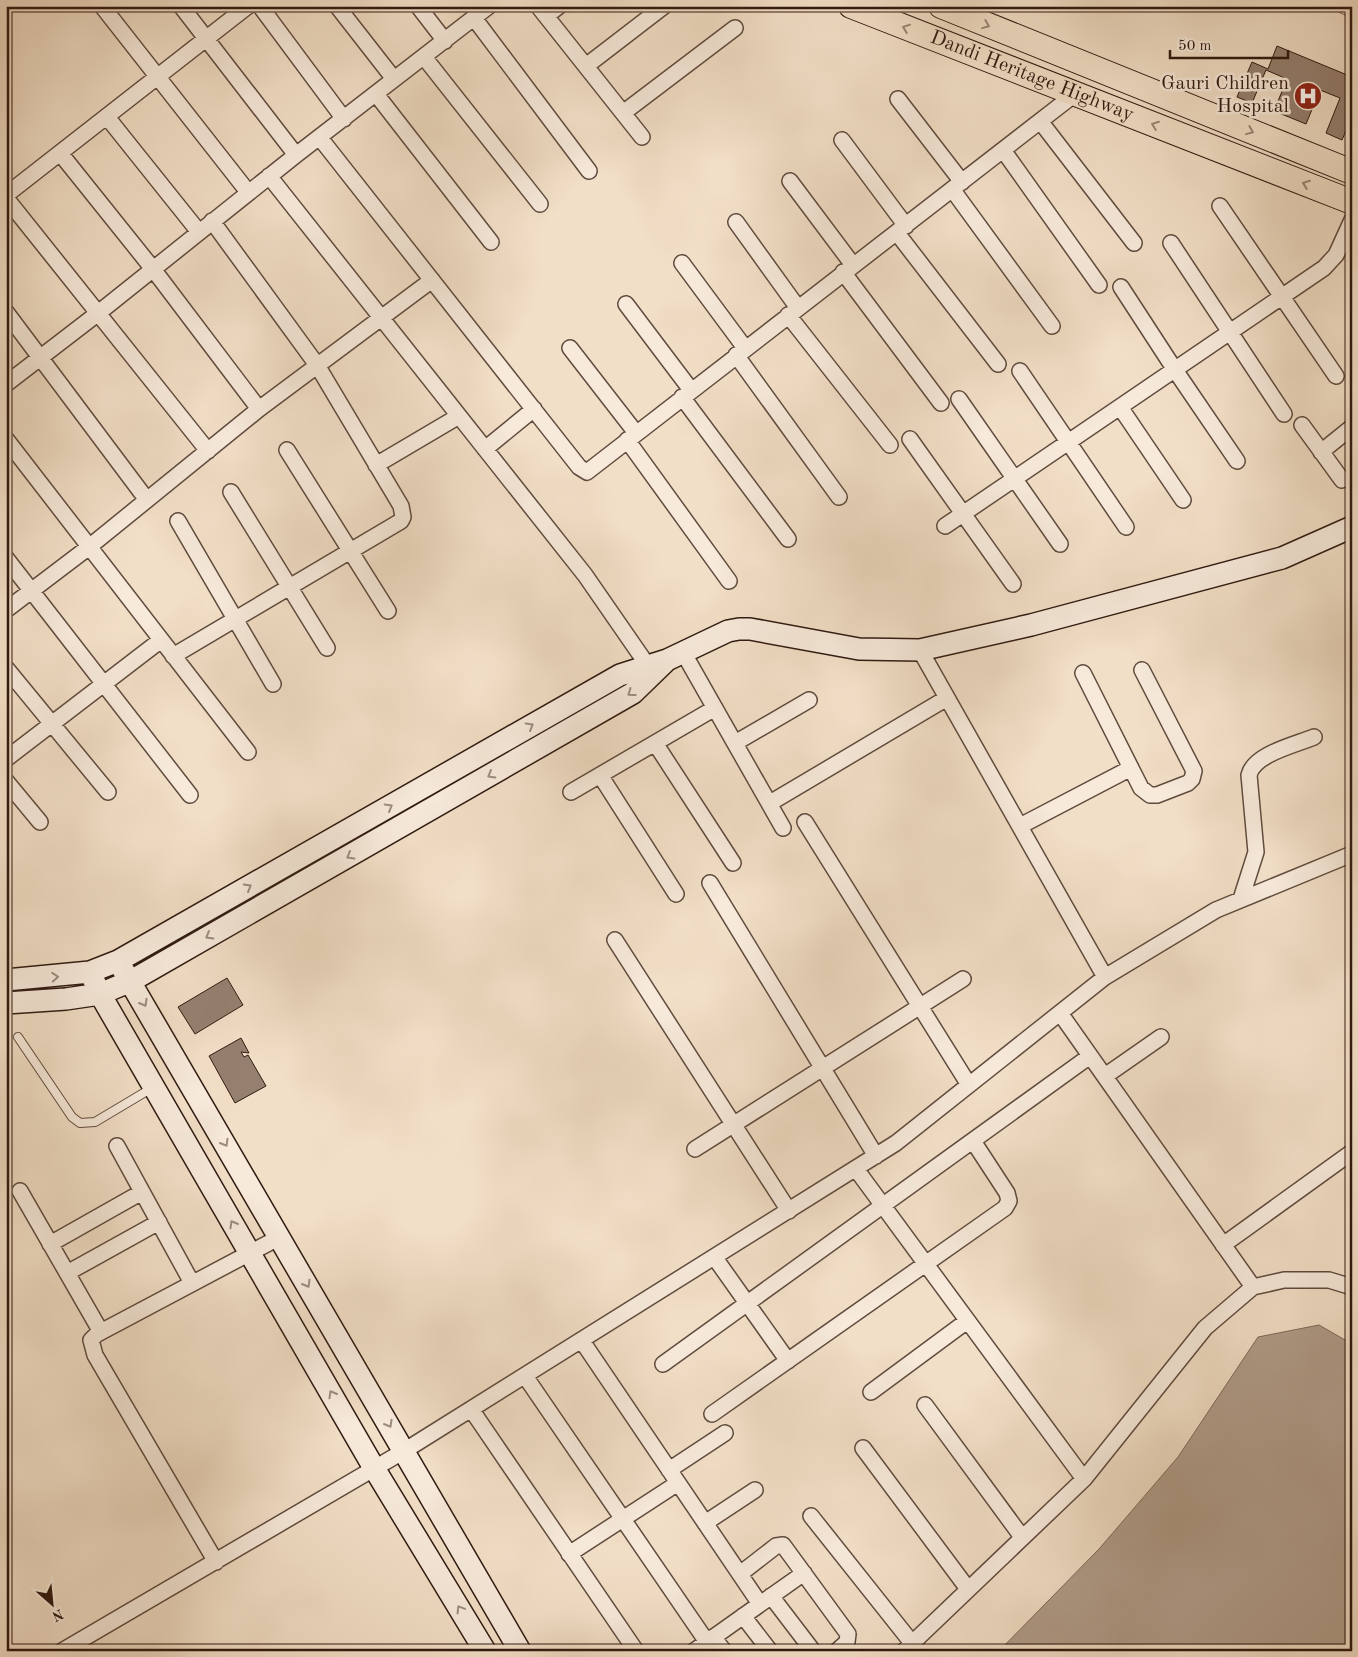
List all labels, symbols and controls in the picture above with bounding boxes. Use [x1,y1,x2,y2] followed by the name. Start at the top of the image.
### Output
[981,18,990,29] one-way arrow
[902,23,911,34] one-way arrow
[927,28,1137,126] street label: Dandi Heritage Highway
[1170,28,1288,60] scale bar
[1178,39,1212,54] text: 50 m
[1161,74,1289,117] place label: Gauri Children Hospital
[1293,81,1323,111] hospital icon: Gauri Children Hospital
[1151,121,1160,131] one-way arrow
[1245,125,1254,136] one-way arrow
[1302,180,1311,190] one-way arrow
[627,687,637,696] one-way arrow
[525,722,534,732] one-way arrow
[487,768,496,778] one-way arrow
[384,803,393,813] one-way arrow
[346,849,355,859] one-way arrow
[242,884,251,894] one-way arrow
[205,930,214,940] one-way arrow
[51,971,59,982] one-way arrow
[138,997,148,1006] one-way arrow
[219,1138,229,1147] one-way arrow
[229,1220,239,1229] one-way arrow
[301,1278,311,1287] one-way arrow
[328,1391,338,1400] one-way arrow
[382,1419,392,1428] one-way arrow
[28,1580,78,1630] north arrow
[49,1606,65,1623] text: N
[456,1606,466,1615] one-way arrow

